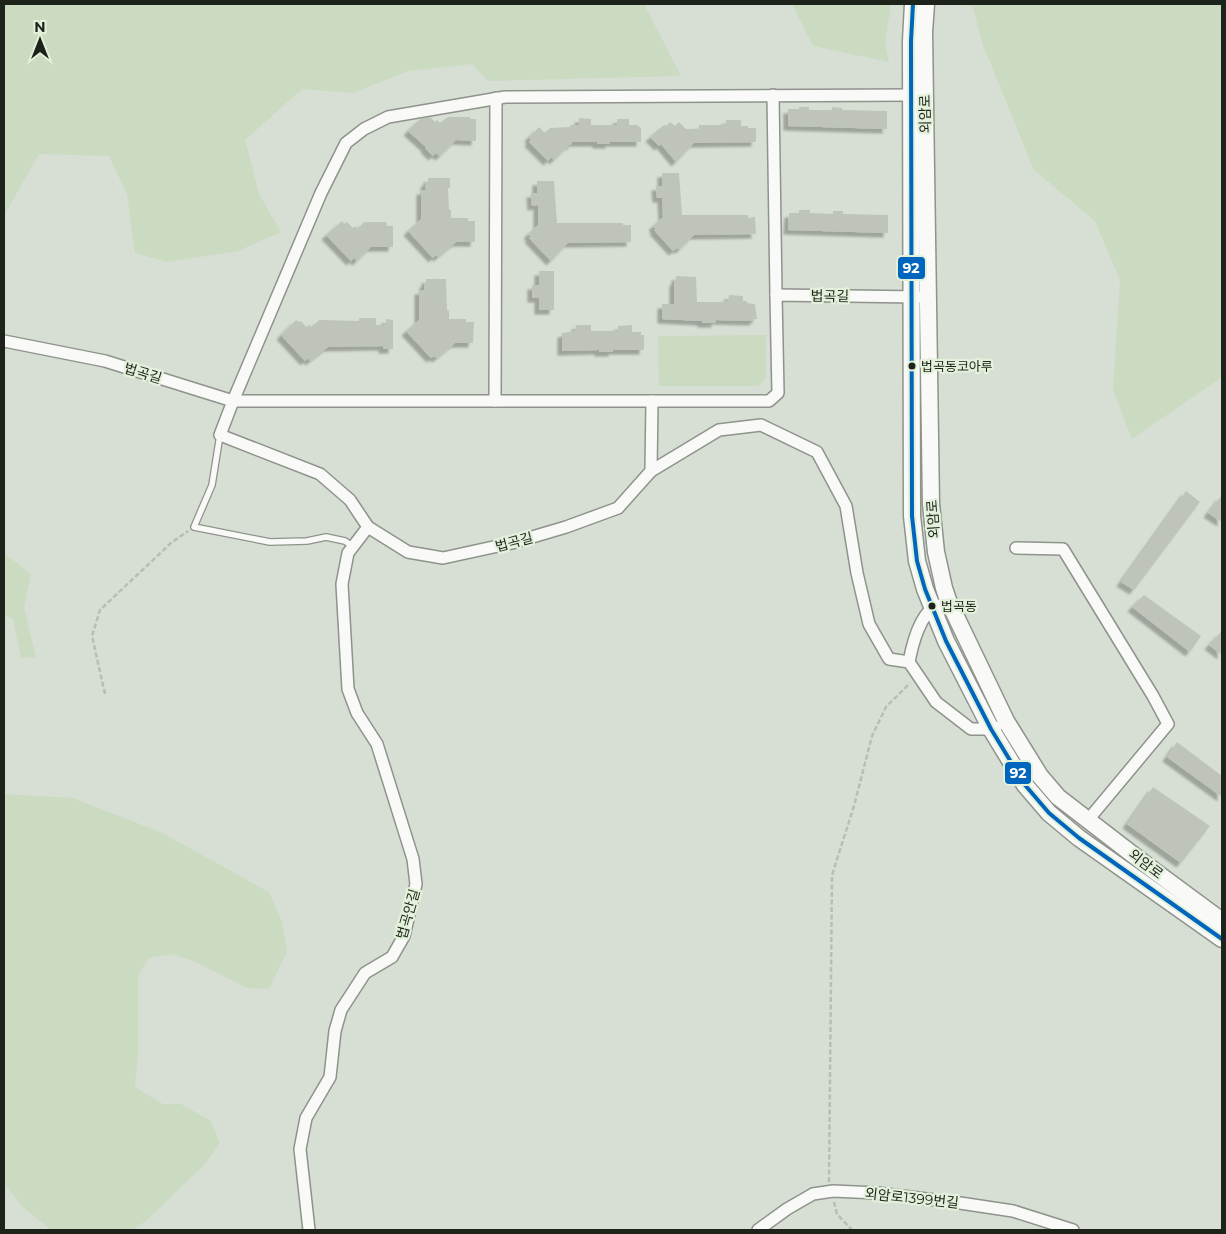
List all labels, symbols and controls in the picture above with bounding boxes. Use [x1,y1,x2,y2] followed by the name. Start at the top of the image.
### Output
[15,15,65,65] north arrow
[34,18,46,36] text: N
[916,94,934,133] street label: 외암로
[897,256,926,280] line badge: 92
[902,259,920,277] text: 92
[811,287,849,305] street label: 법곡길
[921,358,993,374] place label: 법곡동코아루
[122,359,164,387] street label: 법곡길
[907,361,917,371] marker: 법곡동코아루
[923,499,943,539] street label: 외암로
[493,528,535,556] street label: 법곡길
[941,598,977,614] place label: 법곡동
[927,601,937,611] marker: 법곡동
[1004,761,1032,785] line badge: 92
[1009,764,1027,782] text: 92
[1125,845,1167,883] street label: 외암로
[392,887,424,941] street label: 법곡안길
[864,1184,960,1212] street label: 외암로1399번길

